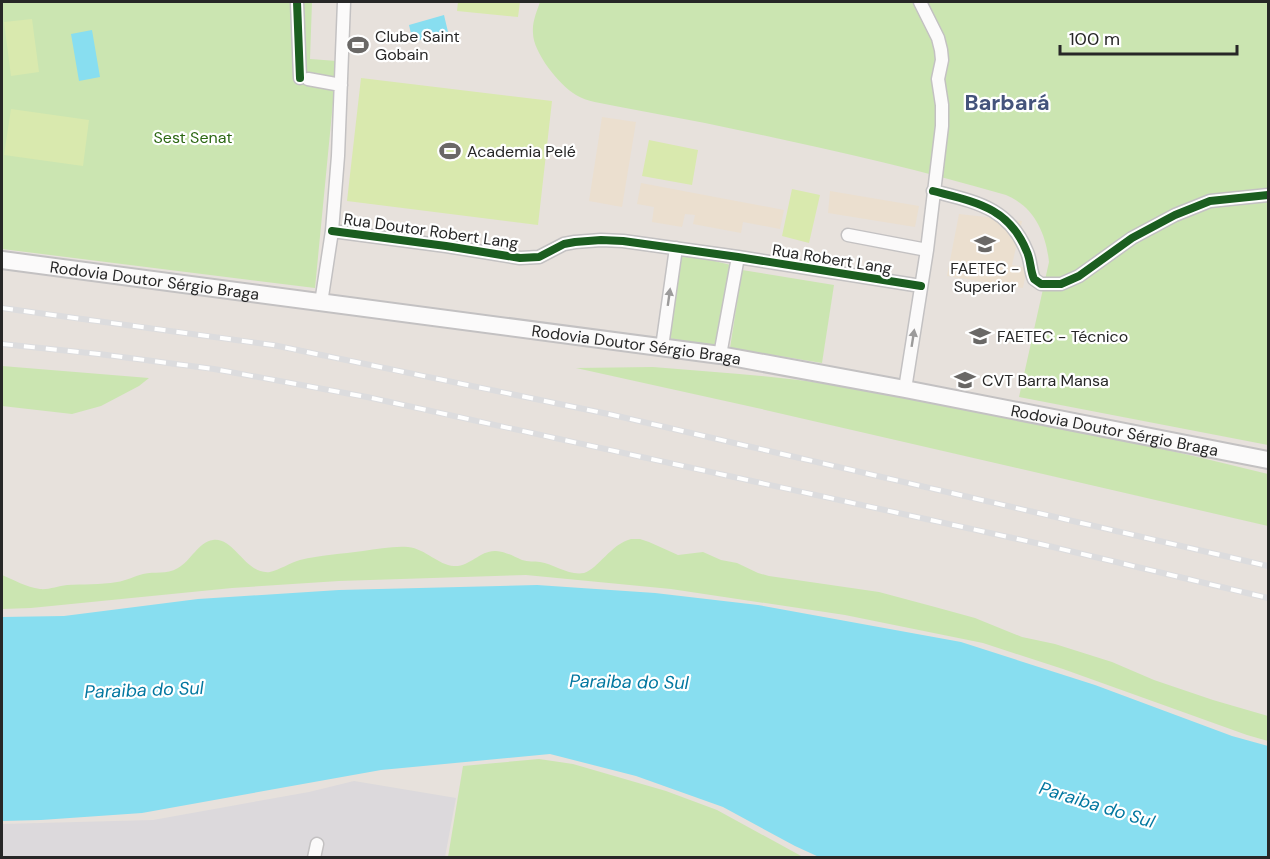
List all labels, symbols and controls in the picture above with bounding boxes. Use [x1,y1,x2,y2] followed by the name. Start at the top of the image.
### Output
[1060,18,1237,56] scale bar
[375,26,460,65] place label: Clube Saint Gobain
[1069,27,1120,51] text: 100 m
[346,33,370,57] sports icon: Clube Saint Gobain
[964,88,1050,117] district label: Barbará
[154,127,232,148] park label: Sest Senat
[438,139,462,163] sports icon: Academia Pelé
[467,141,576,162] place label: Academia Pelé
[342,208,520,254] street label: Rua Doutor Robert Lang
[973,232,997,256] school or university icon: FAETEC - Superior
[771,239,893,279] street label: Rua Robert Lang
[49,256,261,304] street label: Rodovia Doutor Sérgio Braga
[950,258,1020,297] place label: FAETEC - Superior
[665,288,674,307] one-way arrow
[531,320,743,369] street label: Rodovia Doutor Sérgio Braga
[968,324,992,348] school or university icon: FAETEC - Técnico
[997,326,1128,347] place label: FAETEC - Técnico
[909,328,918,347] one-way arrow
[953,368,977,392] school or university icon: CVT Barra Mansa
[982,370,1109,391] place label: CVT Barra Mansa
[1009,399,1220,461] street label: Rodovia Doutor Sérgio Braga
[569,669,690,695] water label: Paraiba do Sul
[84,676,205,704] water label: Paraiba do Sul
[1036,776,1159,834] water label: Paraiba do Sul

